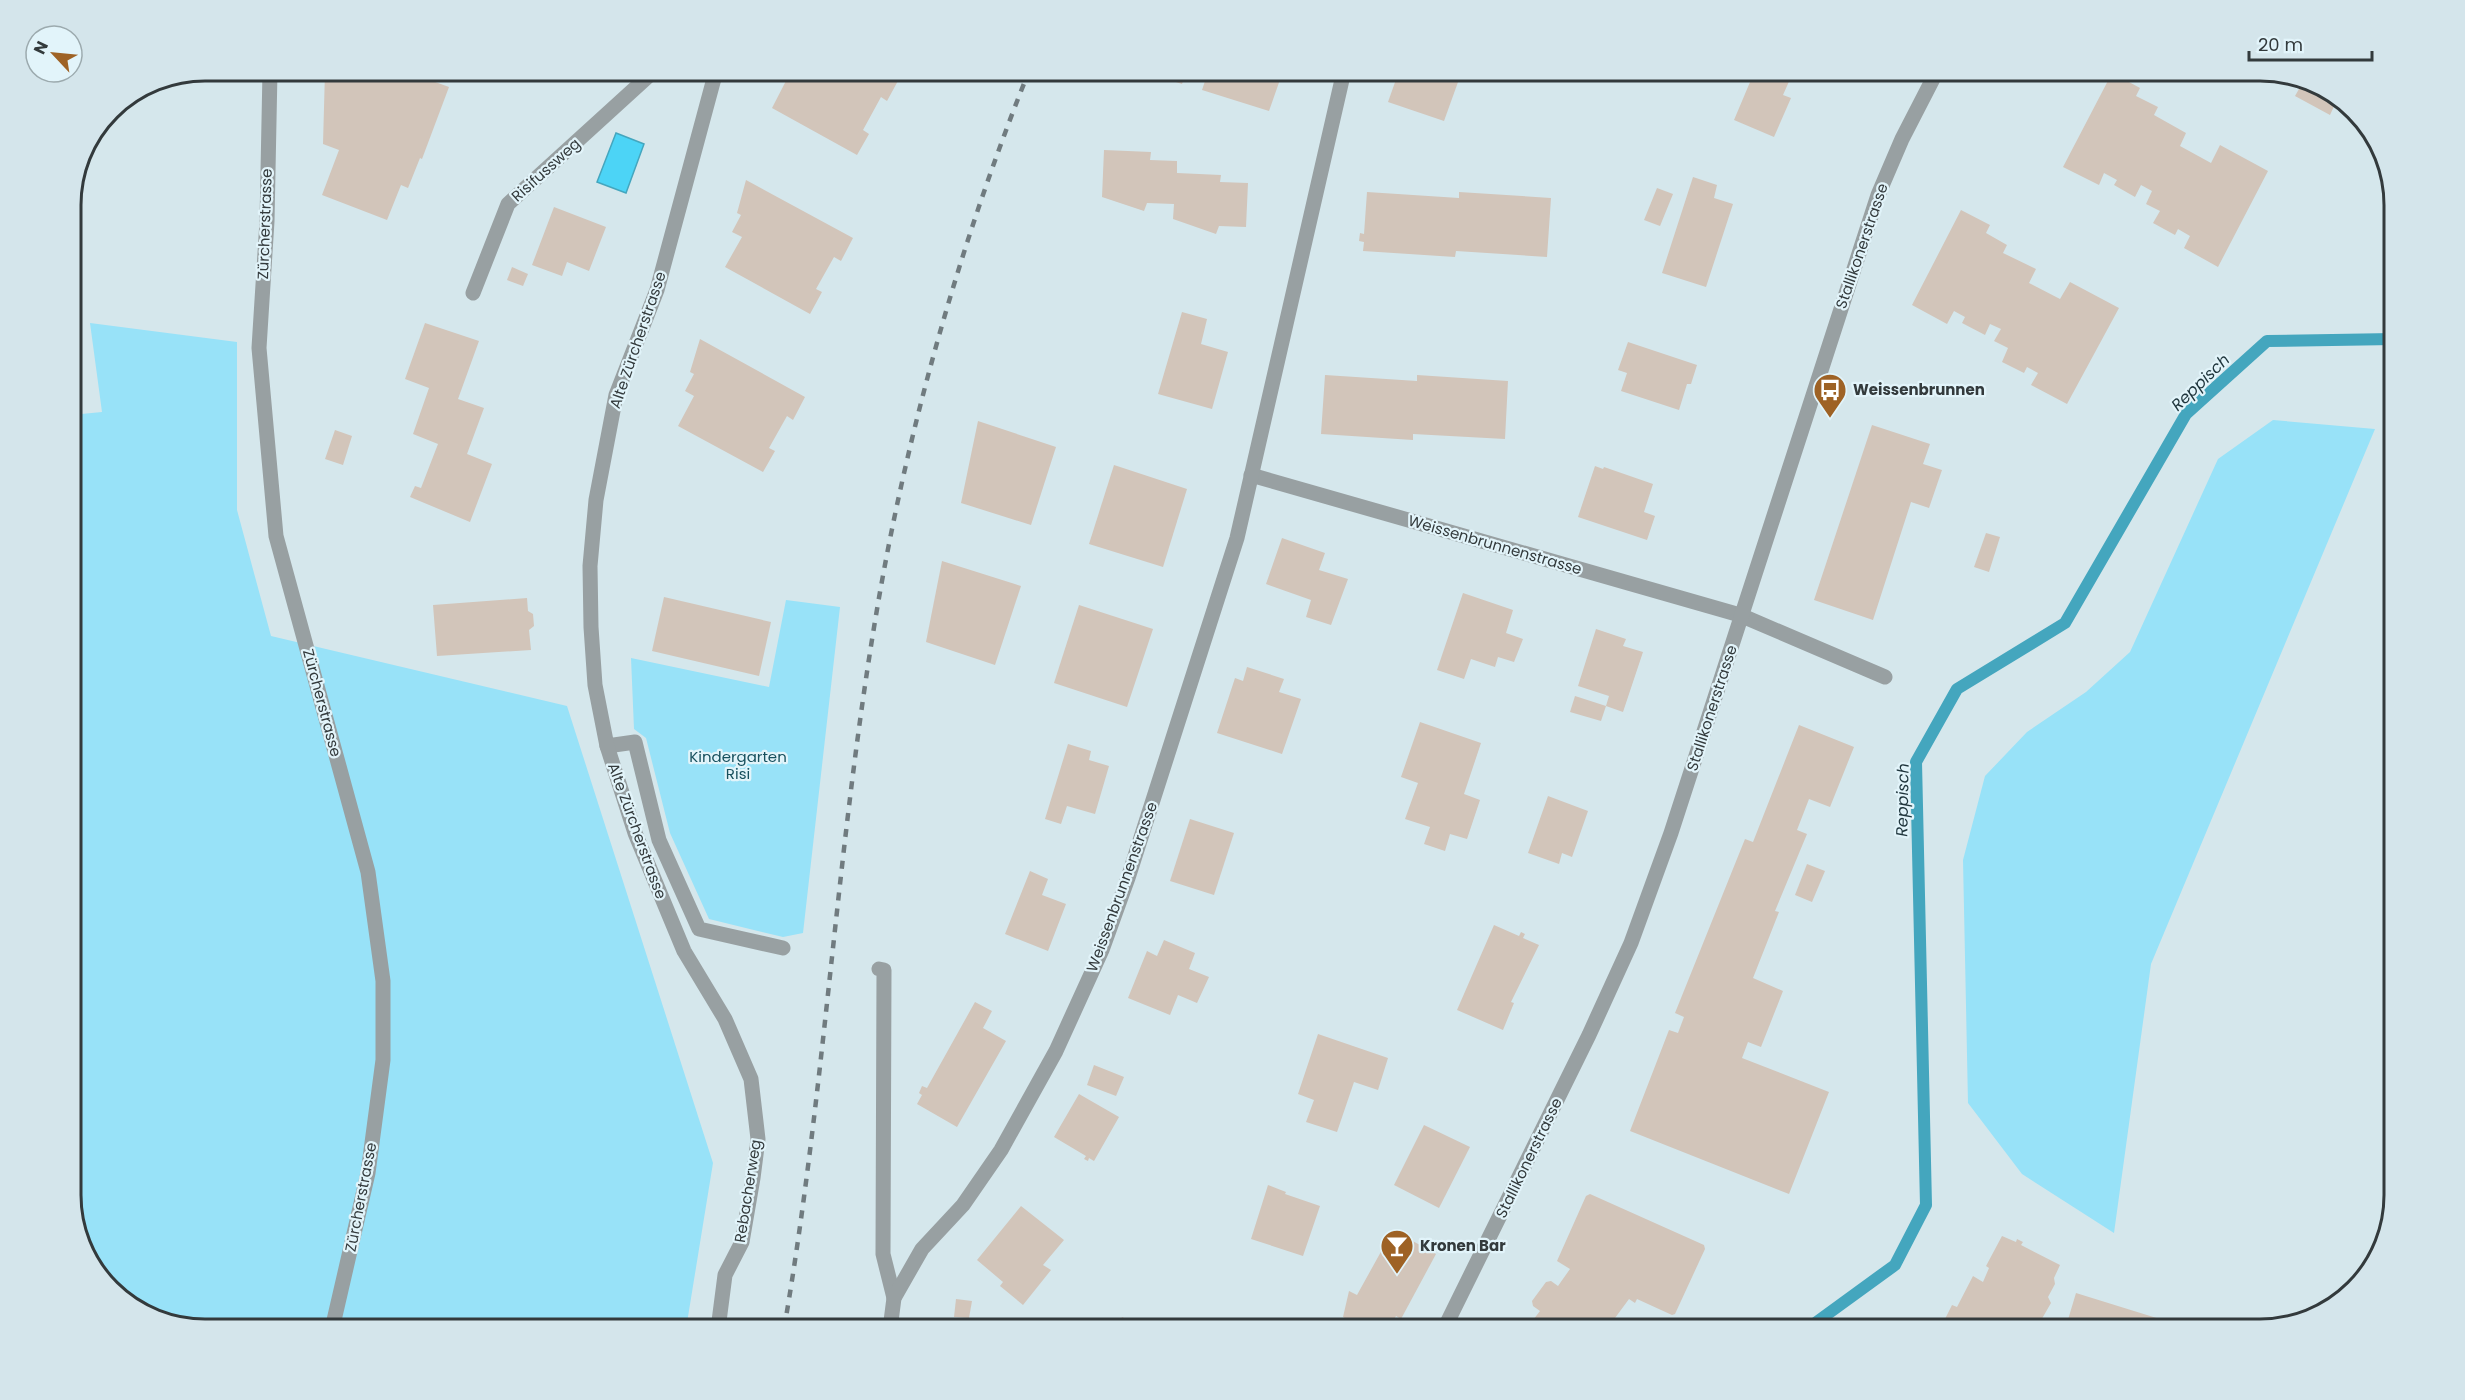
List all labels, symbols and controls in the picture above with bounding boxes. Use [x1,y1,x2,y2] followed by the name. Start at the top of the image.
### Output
[24,24,84,84] north arrow
[2249,24,2372,62] scale bar
[2258,32,2303,57] text: 20 m
[28,37,54,58] text: N
[507,133,585,206] street label: Risifussweg
[252,168,277,280] street label: Zürcherstrasse
[1830,180,1893,311] street label: Stallikonerstrasse
[604,269,671,411] street label: Alte Zürcherstrasse
[2166,349,2235,416] water label: Reppisch
[1812,372,1848,419] bus stop icon: Weissenbrunnen
[1853,379,1985,400] place label: Weissenbrunnen
[1406,510,1584,579] street label: Weissenbrunnenstrasse
[1681,642,1742,774] street label: Stallikonerstrasse
[298,647,347,759] street label: Zürcherstrasse
[689,746,787,784] park label: Kindergarten Risi
[603,760,672,902] street label: Alte Zürcherstrasse
[1890,763,1915,837] water label: Reppisch
[1081,799,1162,975] street label: Weissenbrunnenstrasse
[1490,1094,1567,1221] street label: Stallikonerstrasse
[729,1138,766,1244] street label: Rebacherweg
[340,1140,381,1253] street label: Zürcherstrasse
[1379,1228,1415,1275] bar icon: Kronen Bar
[1420,1235,1506,1256] place label: Kronen Bar

